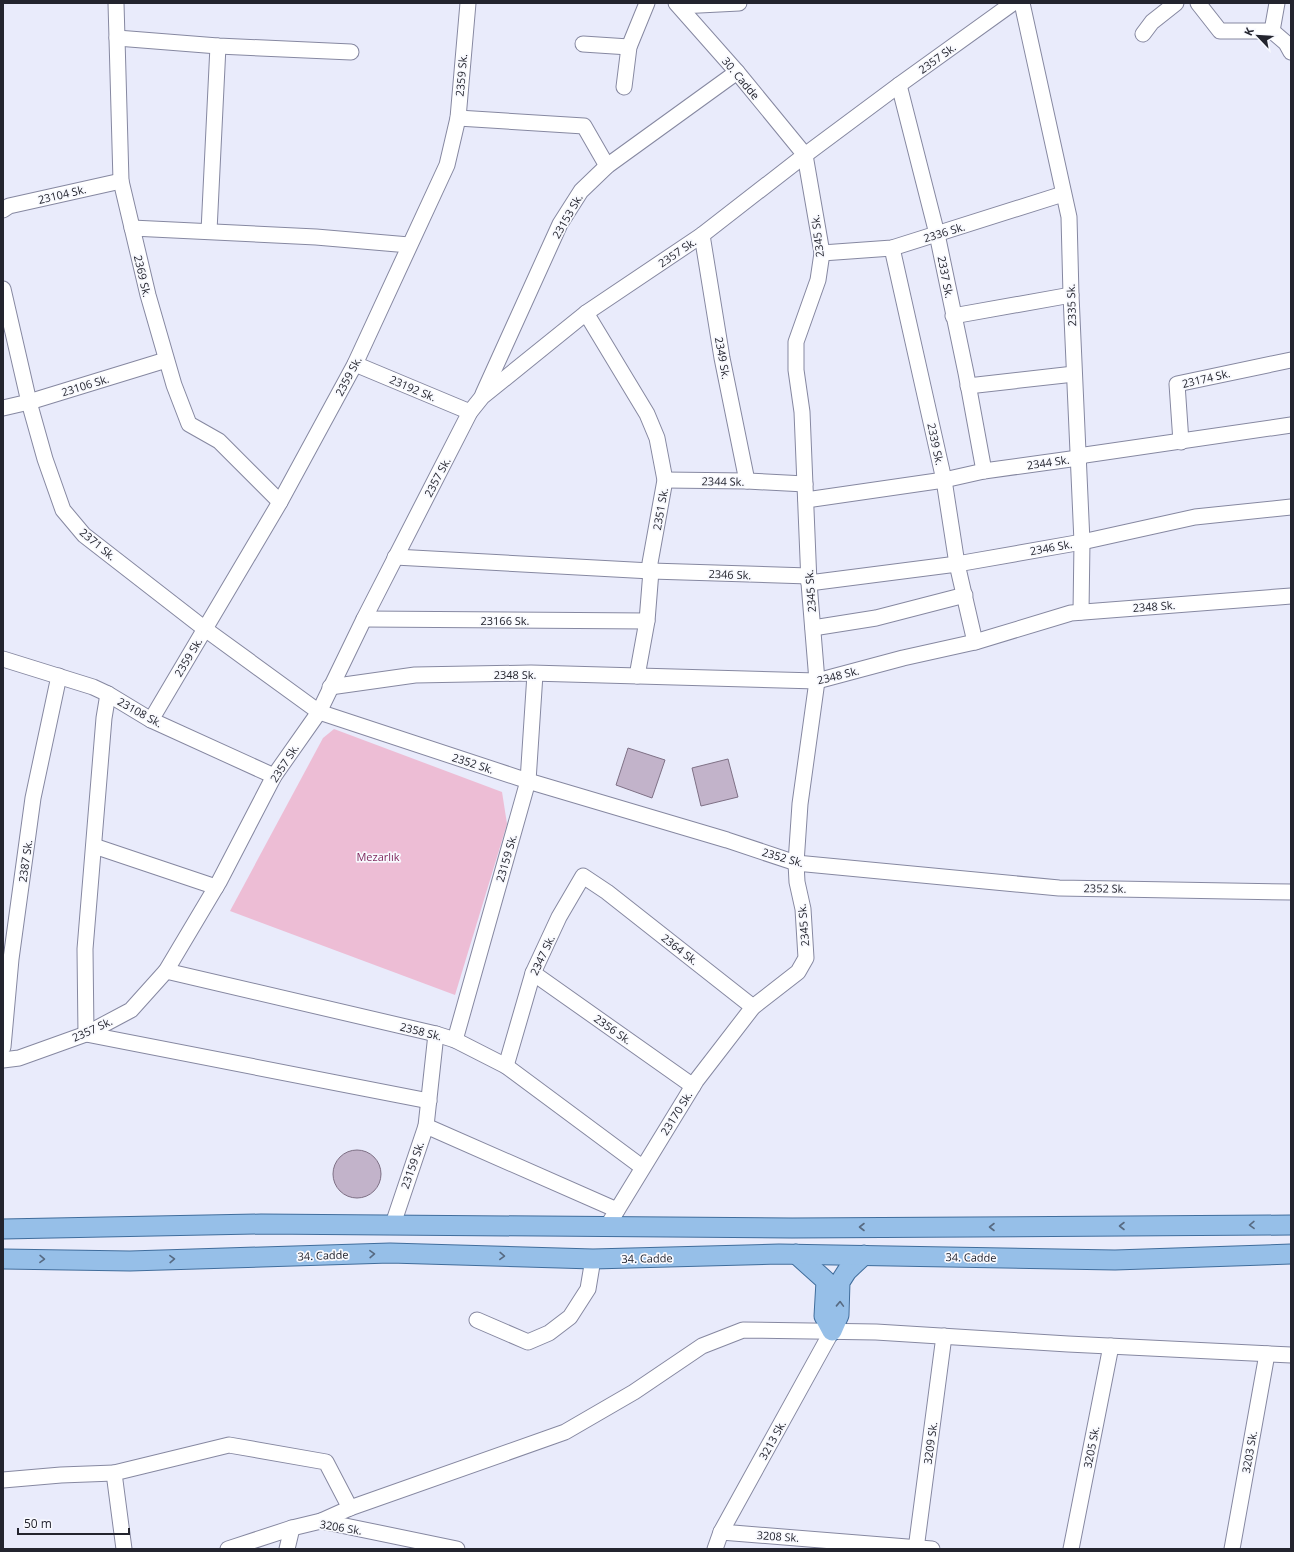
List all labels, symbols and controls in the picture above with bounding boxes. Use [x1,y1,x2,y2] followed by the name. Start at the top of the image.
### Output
[1238,16,1278,56] north arrow
[1240,24,1257,38] text: K
[915,39,959,77] street label: 2357 Sk.
[452,53,470,97] street label: 2359 Sk.
[719,54,763,102] street label: 30. Cadde
[36,181,88,207] street label: 23104 Sk.
[548,191,586,241] street label: 23153 Sk.
[807,214,827,258] street label: 2345 Sk.
[921,219,967,245] street label: 2336 Sk.
[655,234,699,270] street label: 2357 Sk.
[131,254,155,299] street label: 2369 Sk.
[935,255,957,300] street label: 2337 Sk.
[1063,283,1079,327] street label: 2335 Sk.
[712,336,734,380] street label: 2349 Sk.
[331,354,365,398] street label: 2359 Sk.
[1180,365,1232,391] street label: 23174 Sk.
[59,371,111,399] street label: 23106 Sk.
[388,372,439,405] street label: 23192 Sk.
[924,422,948,467] street label: 2339 Sk.
[1026,452,1070,472] street label: 2344 Sk.
[420,455,454,499] street label: 2357 Sk.
[702,473,745,489] street label: 2344 Sk.
[649,487,671,531] street label: 2351 Sk.
[77,525,119,564] street label: 2371 Sk.
[1029,536,1073,558] street label: 2346 Sk.
[708,566,752,582] street label: 2346 Sk.
[801,569,819,613] street label: 2345 Sk.
[1132,597,1176,615] street label: 2348 Sk.
[480,613,530,628] street label: 23166 Sk.
[171,635,205,679] street label: 2359 Sk.
[815,663,861,687] street label: 2348 Sk.
[494,667,536,682] street label: 2348 Sk.
[115,694,165,730] street label: 23108 Sk.
[266,741,302,785] street label: 2357 Sk.
[450,749,496,777] street label: 2352 Sk.
[492,832,520,884] street label: 23159 Sk.
[15,839,35,883] street label: 2387 Sk.
[760,844,806,870] street label: 2352 Sk.
[356,849,400,864] park label: Mezarlık
[1084,880,1127,896] street label: 2352 Sk.
[794,903,812,947] street label: 2345 Sk.
[659,930,702,968] street label: 2364 Sk.
[526,932,558,978] street label: 2347 Sk.
[591,1011,635,1047] street label: 2356 Sk.
[69,1013,115,1045] street label: 2357 Sk.
[398,1019,444,1043] street label: 2358 Sk.
[657,1088,695,1138] street label: 23170 Sk.
[397,1139,427,1191] street label: 23159 Sk.
[1249,1221,1255,1229] one-way arrow
[1119,1222,1125,1230] one-way arrow
[859,1223,865,1231] one-way arrow
[989,1223,995,1231] one-way arrow
[297,1247,349,1263] street label: 34. Cadde
[369,1249,375,1258] one-way arrow
[945,1249,997,1265] street label: 34. Cadde
[621,1250,673,1266] street label: 34. Cadde
[499,1252,505,1260] one-way arrow
[39,1255,45,1264] one-way arrow
[169,1255,175,1264] one-way arrow
[835,1301,844,1307] one-way arrow
[755,1418,789,1462] street label: 3213 Sk.
[920,1421,940,1465] street label: 3209 Sk.
[1080,1424,1102,1469] street label: 3205 Sk.
[1238,1430,1260,1474] street label: 3203 Sk.
[18,1510,129,1536] scale bar
[24,1515,52,1532] text: 50 m
[319,1516,363,1538] street label: 3206 Sk.
[756,1527,800,1545] street label: 3208 Sk.

